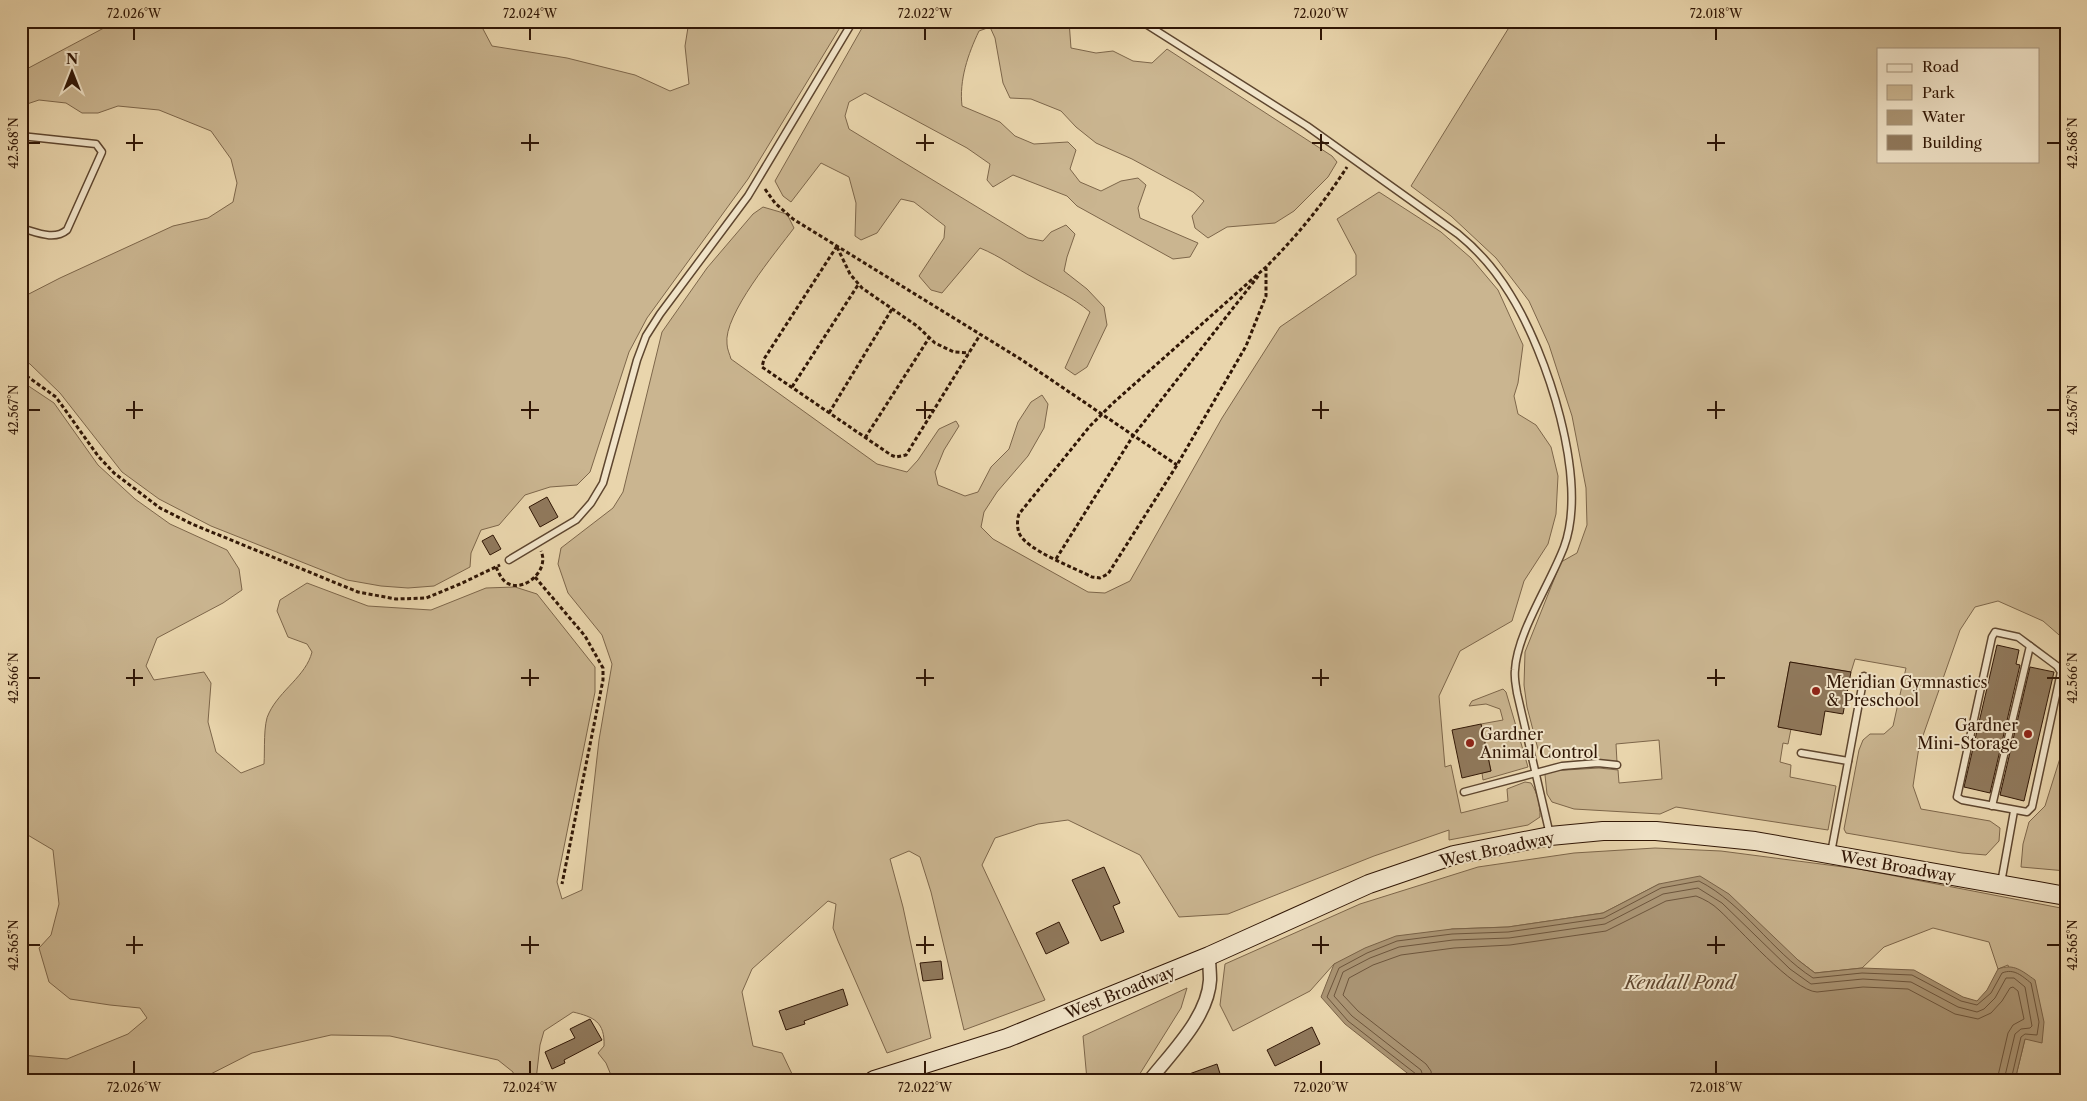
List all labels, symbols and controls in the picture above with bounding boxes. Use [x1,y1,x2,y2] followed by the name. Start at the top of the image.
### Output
[107,6,162,21] text: 72.026°W
[503,6,558,21] text: 72.024°W
[898,6,953,21] text: 72.022°W
[1294,6,1349,21] text: 72.020°W
[1690,6,1743,21] text: 72.018°W
[48,48,98,98] north arrow
[1877,48,2040,162] legend
[66,50,78,68] text: N
[1922,57,1959,76] text: Road
[1922,83,1956,102] text: Park
[1921,107,1966,126] text: Water
[6,117,21,169] text: 42.568°N
[2065,117,2080,169] text: 42.568°N
[1922,133,1982,152] text: Building
[6,385,21,435] text: 42.567°N
[2065,385,2080,435] text: 42.567°N
[6,652,21,704] text: 42.566°N
[2065,652,2080,704] text: 42.566°N
[1826,672,1988,710] place label: Meridian Gymnastics & Preschool
[1810,685,1822,697] marker: Meridian Gymnastics & Preschool
[1917,715,2018,753] place label: Gardner Mini-Storage
[1479,724,1598,762] place label: Gardner Animal Control
[2022,728,2034,740] marker: Gardner Mini-Storage
[1464,737,1476,749] marker: Gardner Animal Control
[1437,827,1557,871] street label: West Broadway
[1838,846,1958,886] street label: West Broadway
[6,919,21,970] text: 42.565°N
[2065,919,2080,970] text: 42.565°N
[1061,960,1179,1024] street label: West Broadway
[1623,972,1738,994] water label: Kendall Pond
[107,1080,162,1095] text: 72.026°W
[503,1080,558,1095] text: 72.024°W
[898,1080,953,1095] text: 72.022°W
[1294,1080,1349,1095] text: 72.020°W
[1690,1080,1743,1095] text: 72.018°W

